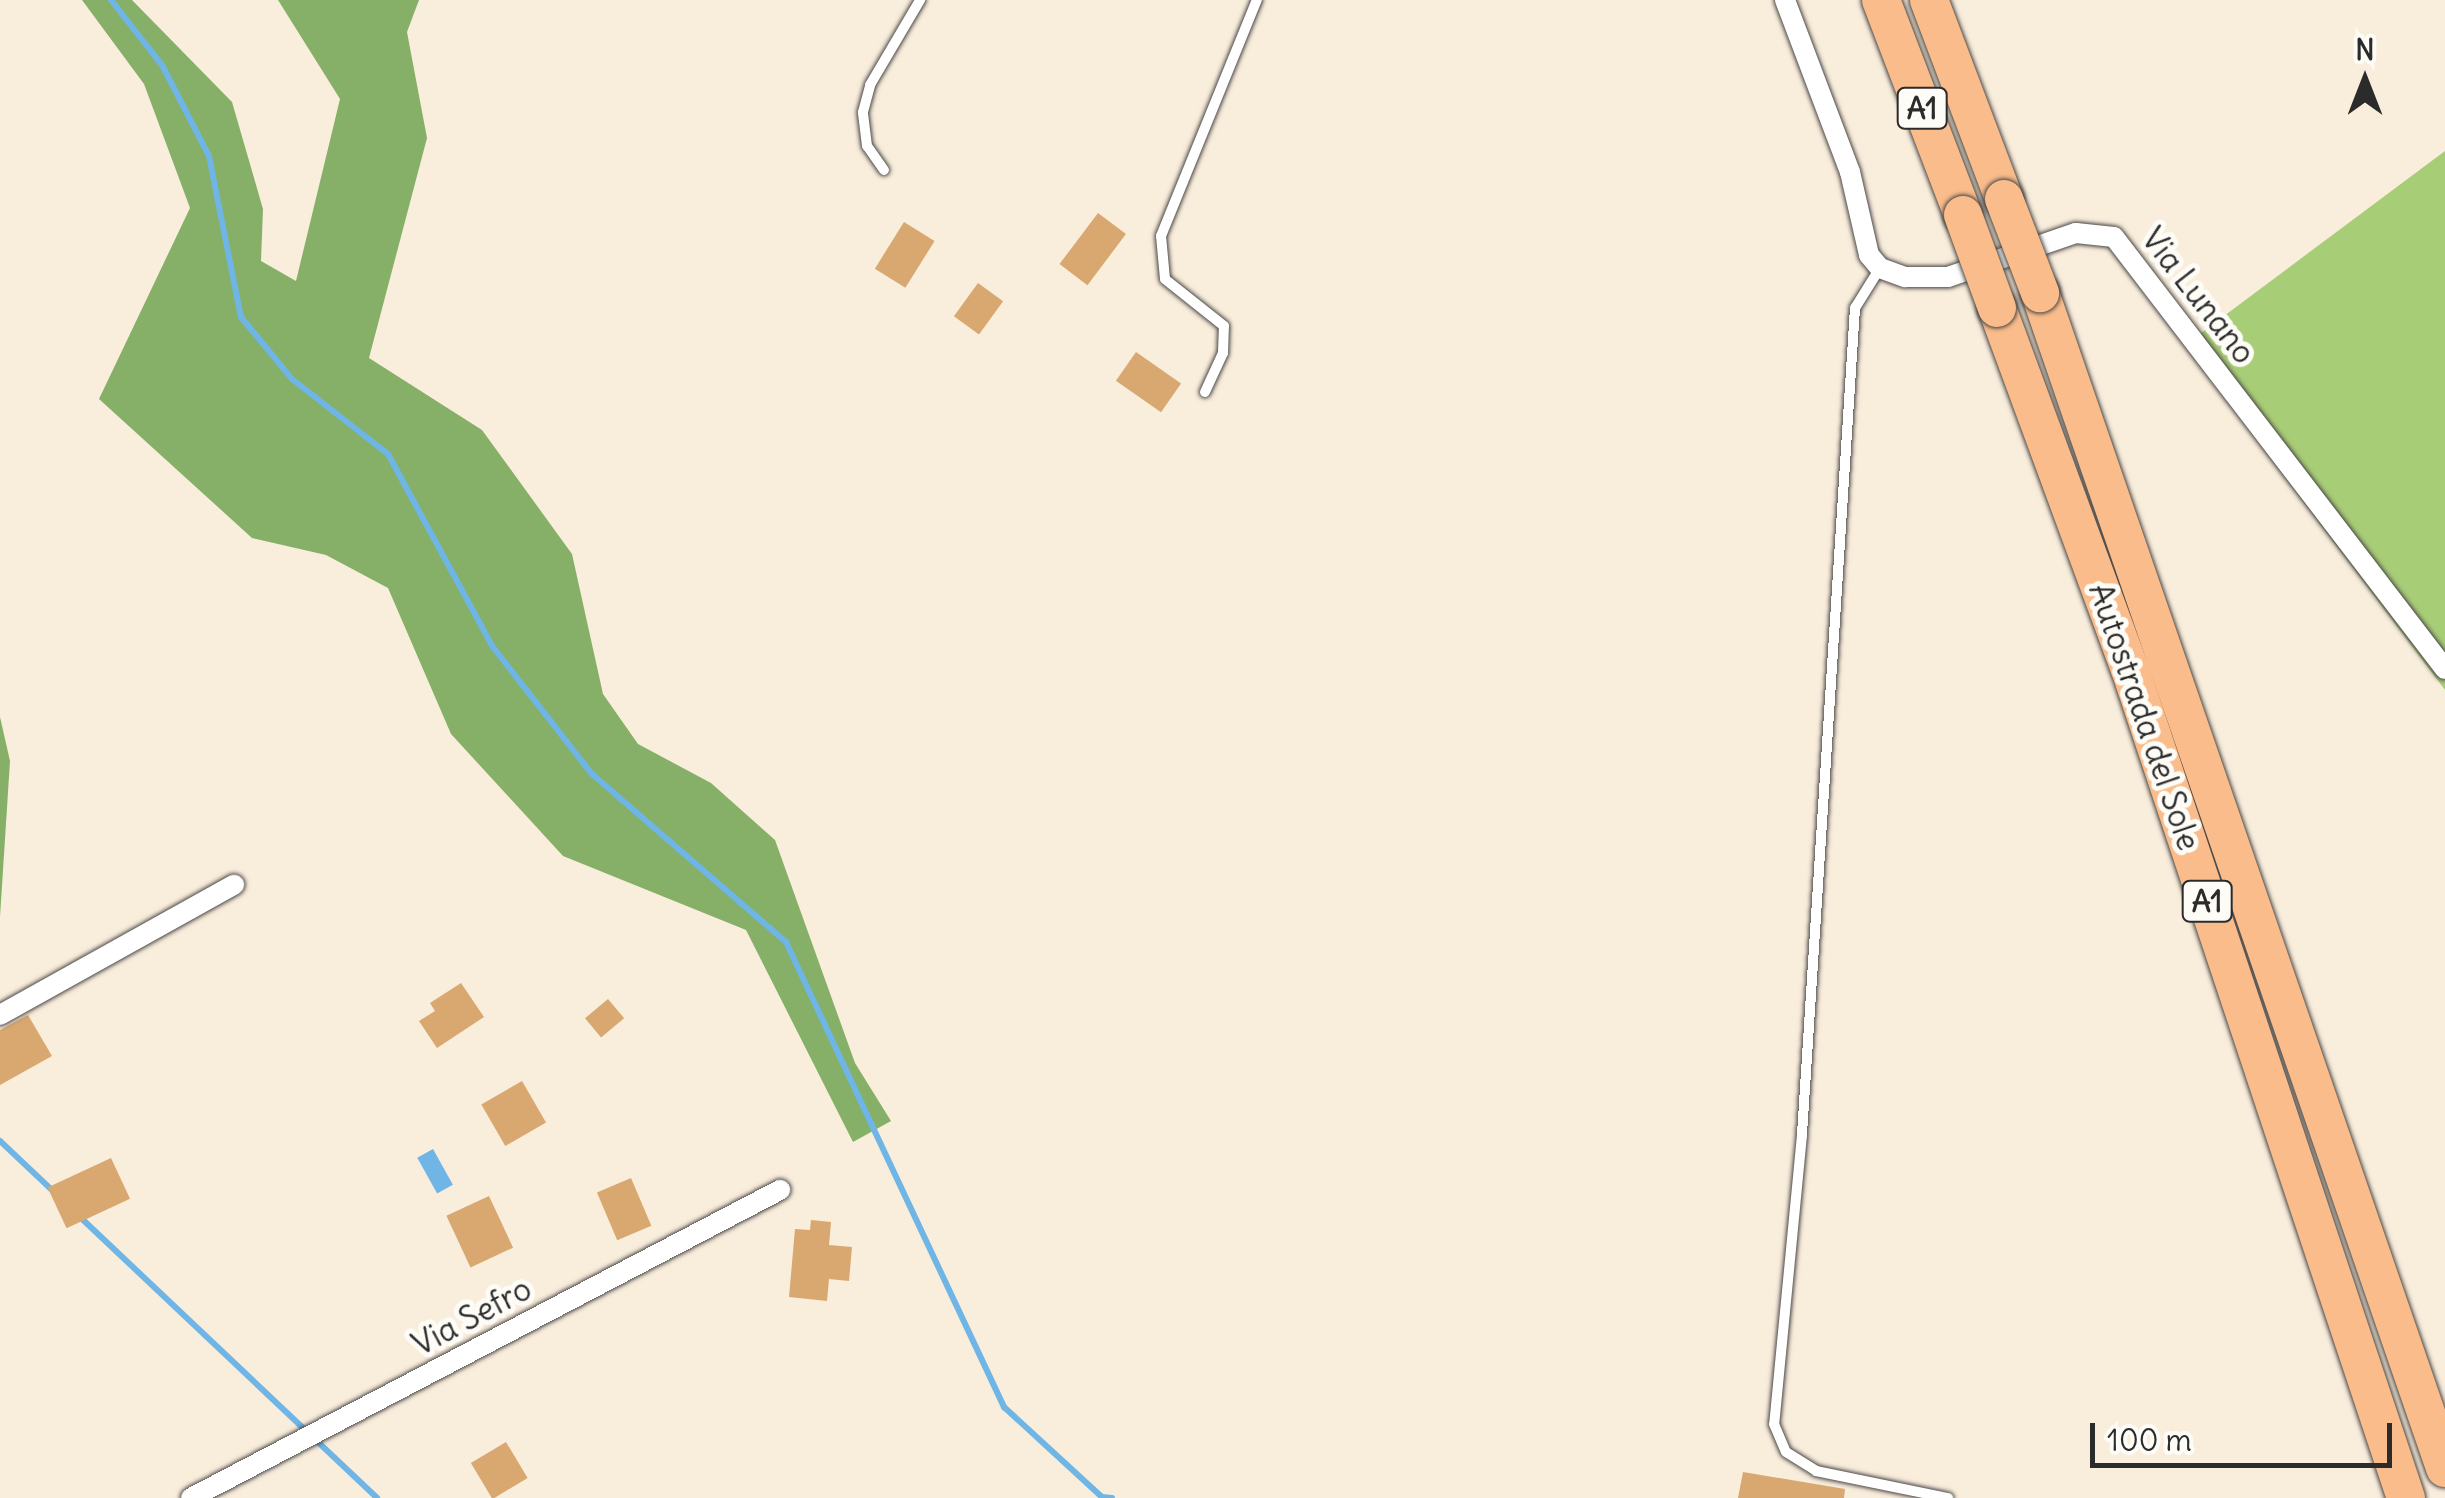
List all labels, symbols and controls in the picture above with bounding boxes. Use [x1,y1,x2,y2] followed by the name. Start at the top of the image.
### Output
[2315,30,2415,130] north arrow
[2355,32,2375,68] text: N
[1894,83,1950,133] road number: A1
[2133,220,2263,372] street label: Via Lunano
[2080,578,2208,856] street label: Autostrada del Sole
[2180,876,2234,926] road number: A1
[406,1270,538,1364] street label: Via Sefro
[2095,1403,2398,1465] scale bar
[2107,1421,2192,1459] text: 100 m

